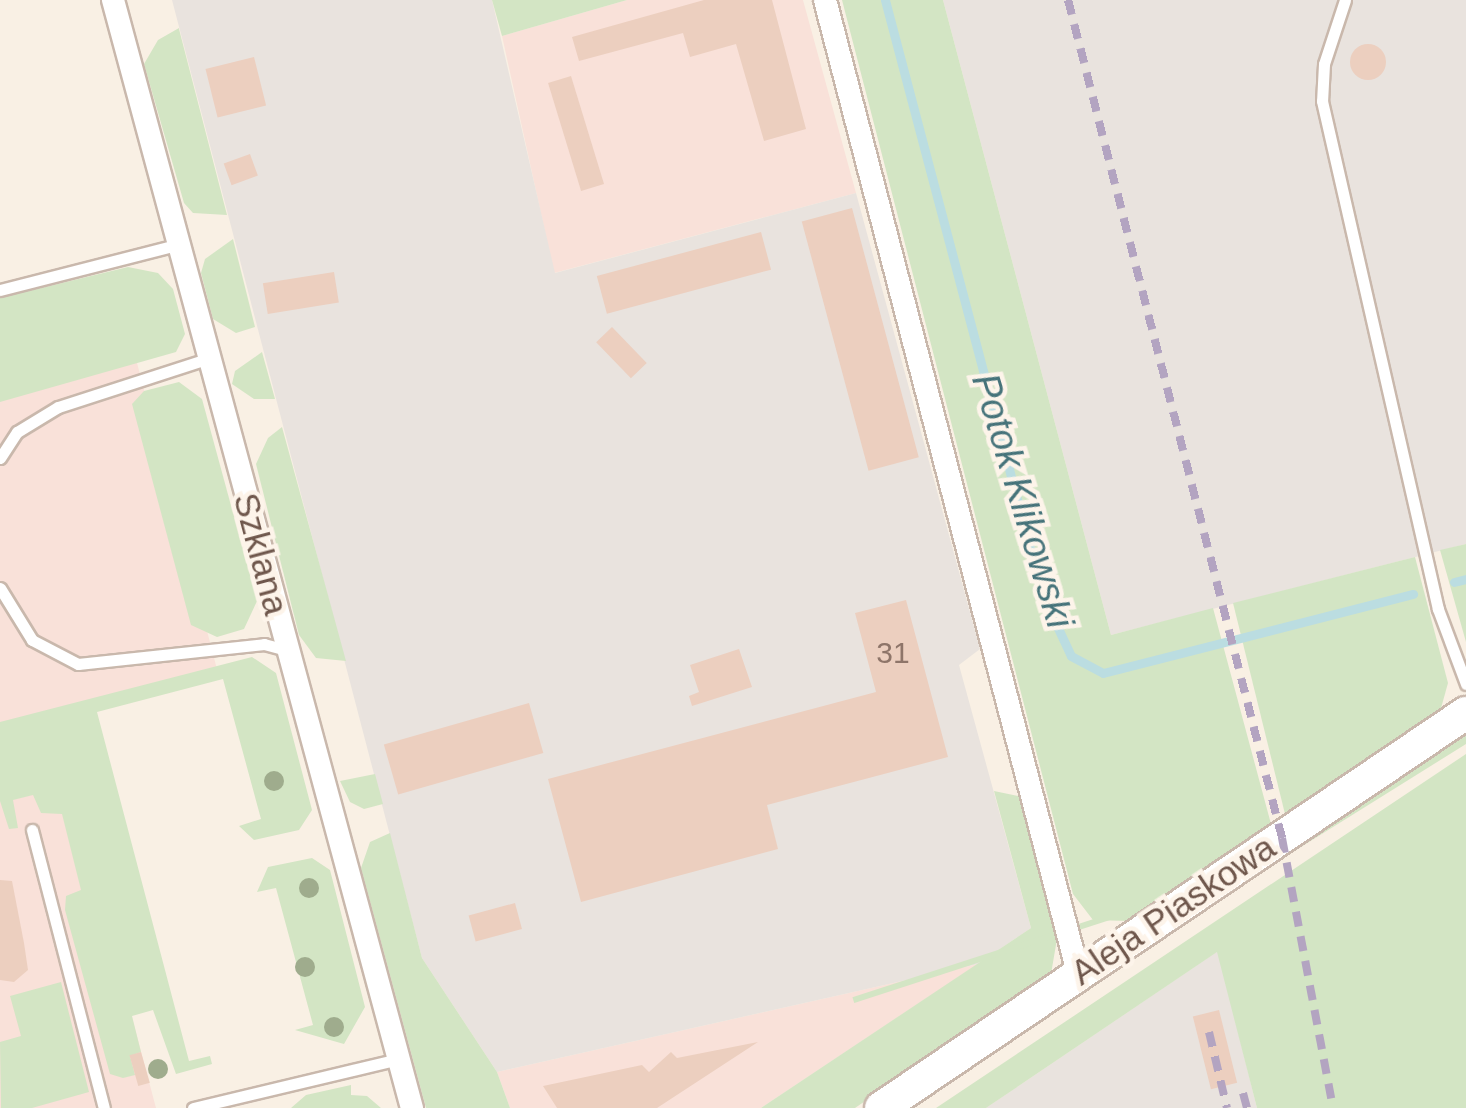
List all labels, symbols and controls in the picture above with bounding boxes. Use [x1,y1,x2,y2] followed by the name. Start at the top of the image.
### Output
[962,368,1082,634] water label: Potok Klikowski
[225,488,297,620] street label: Szklana
[876,635,910,671] house number: 31
[1063,826,1283,994] street label: Aleja Piaskowa

